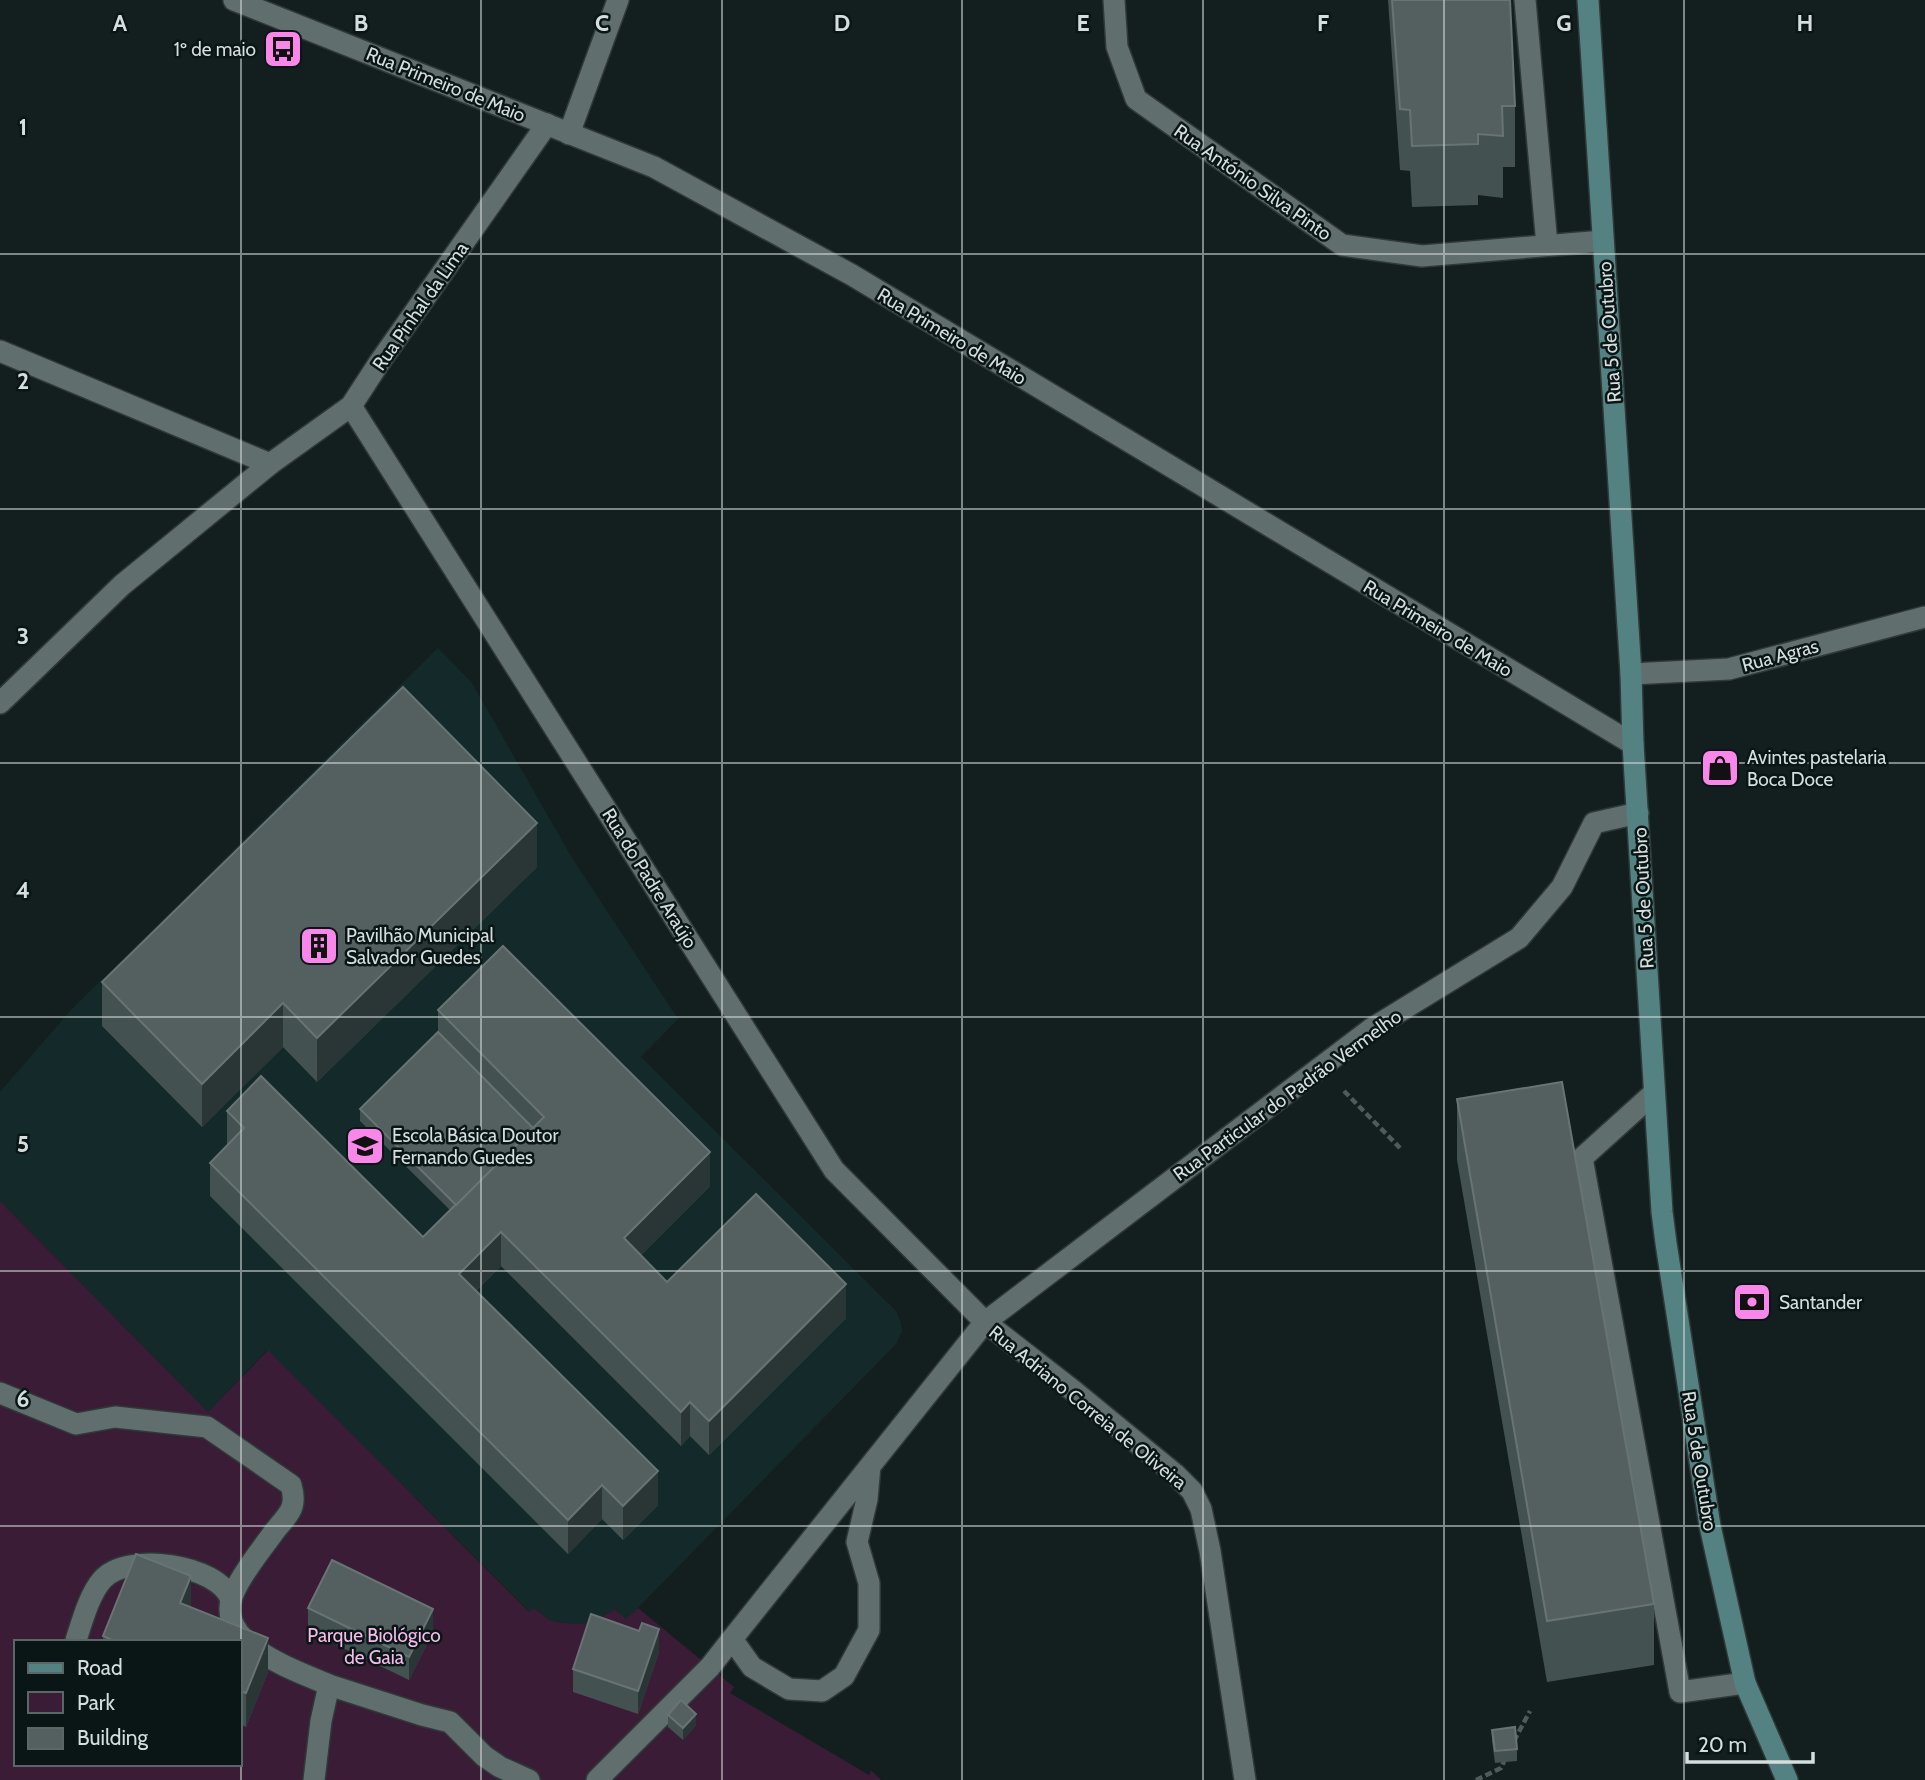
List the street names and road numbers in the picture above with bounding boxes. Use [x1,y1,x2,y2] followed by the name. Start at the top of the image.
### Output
[363,42,529,127] street label: Rua Primeiro de Maio
[1170,119,1336,245] street label: Rua António Silva Pinto
[368,238,473,375] street label: Rua Pinhal da Lima
[1593,261,1626,403] street label: Rua 5 de Outubro
[873,283,1030,390] street label: Rua Primeiro de Maio
[1359,575,1516,682] street label: Rua Primeiro de Maio
[1739,634,1821,677] street label: Rua Agras
[597,804,702,953] street label: Rua do Padre Araújo
[1628,827,1659,969] street label: Rua 5 de Outubro
[1169,1005,1406,1186] street label: Rua Particular do Padrão Vermelho
[984,1321,1191,1494] street label: Rua Adriano Correia de Oliveira
[1677,1390,1722,1533] street label: Rua 5 de Outubro

